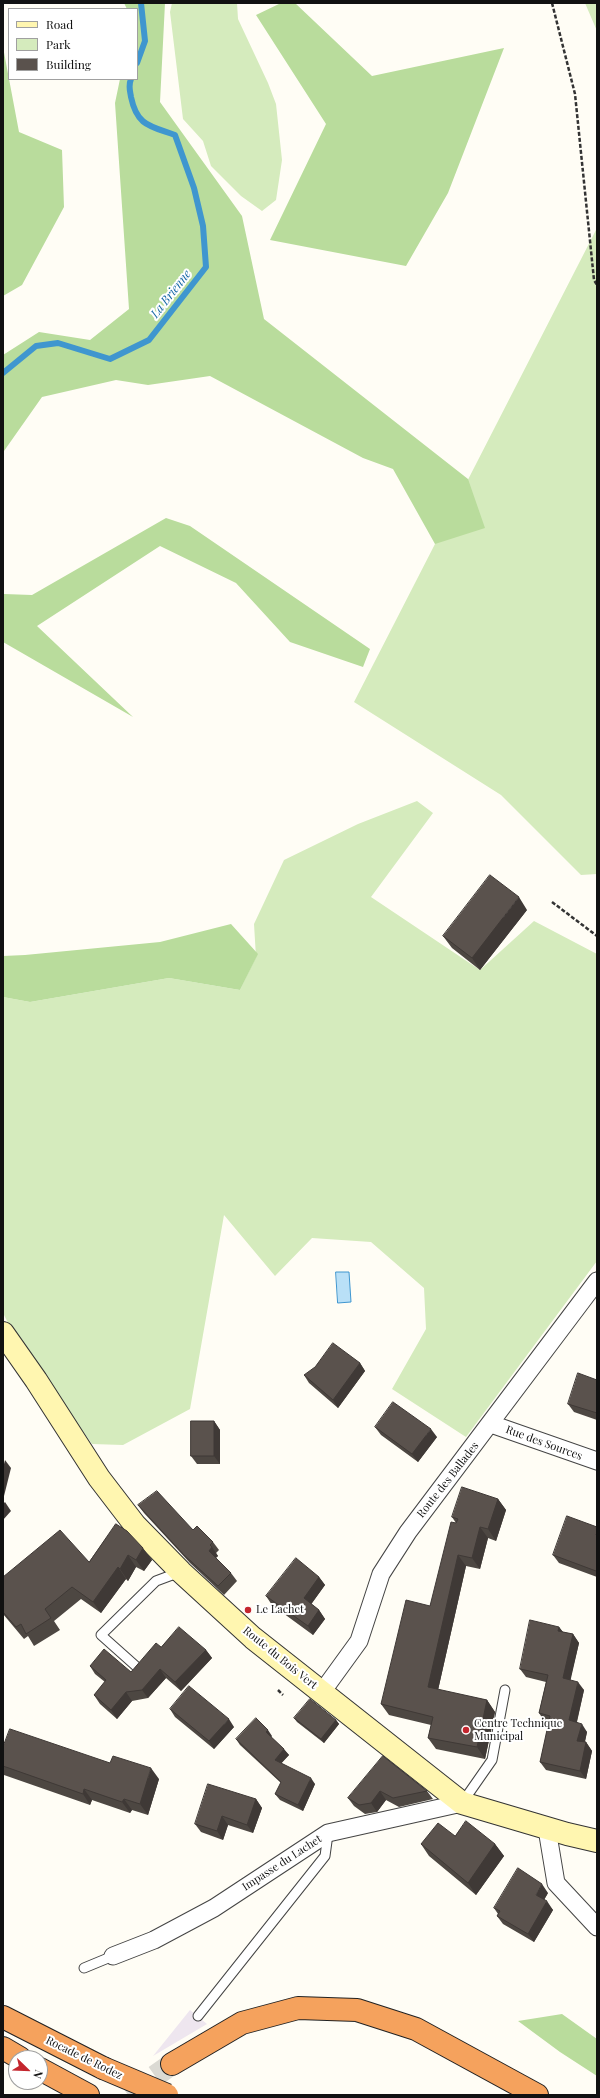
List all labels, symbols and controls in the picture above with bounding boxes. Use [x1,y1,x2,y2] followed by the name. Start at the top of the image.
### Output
[8,8,138,80] legend
[46,16,73,32] text: Road
[46,36,71,52] text: Park
[46,56,91,72] text: Building
[148,267,194,321] water label: La Brienne
[504,1423,584,1463] street label: Rue des Sources
[414,1440,482,1520] street label: Route des Ballades
[256,1603,304,1617] place label: Le Lachet
[243,1605,253,1615] marker: Le Lachet
[240,1624,320,1692] street label: Route du Bois Vert
[474,1717,562,1743] place label: Centre Technique Municipal
[461,1725,471,1735] marker: Centre Technique Municipal
[240,1832,324,1894] street label: Impasse du Lachet
[43,2034,125,2082] street label: Rocade de Rodez
[8,2050,48,2090] north arrow
[30,2068,47,2081] text: N

